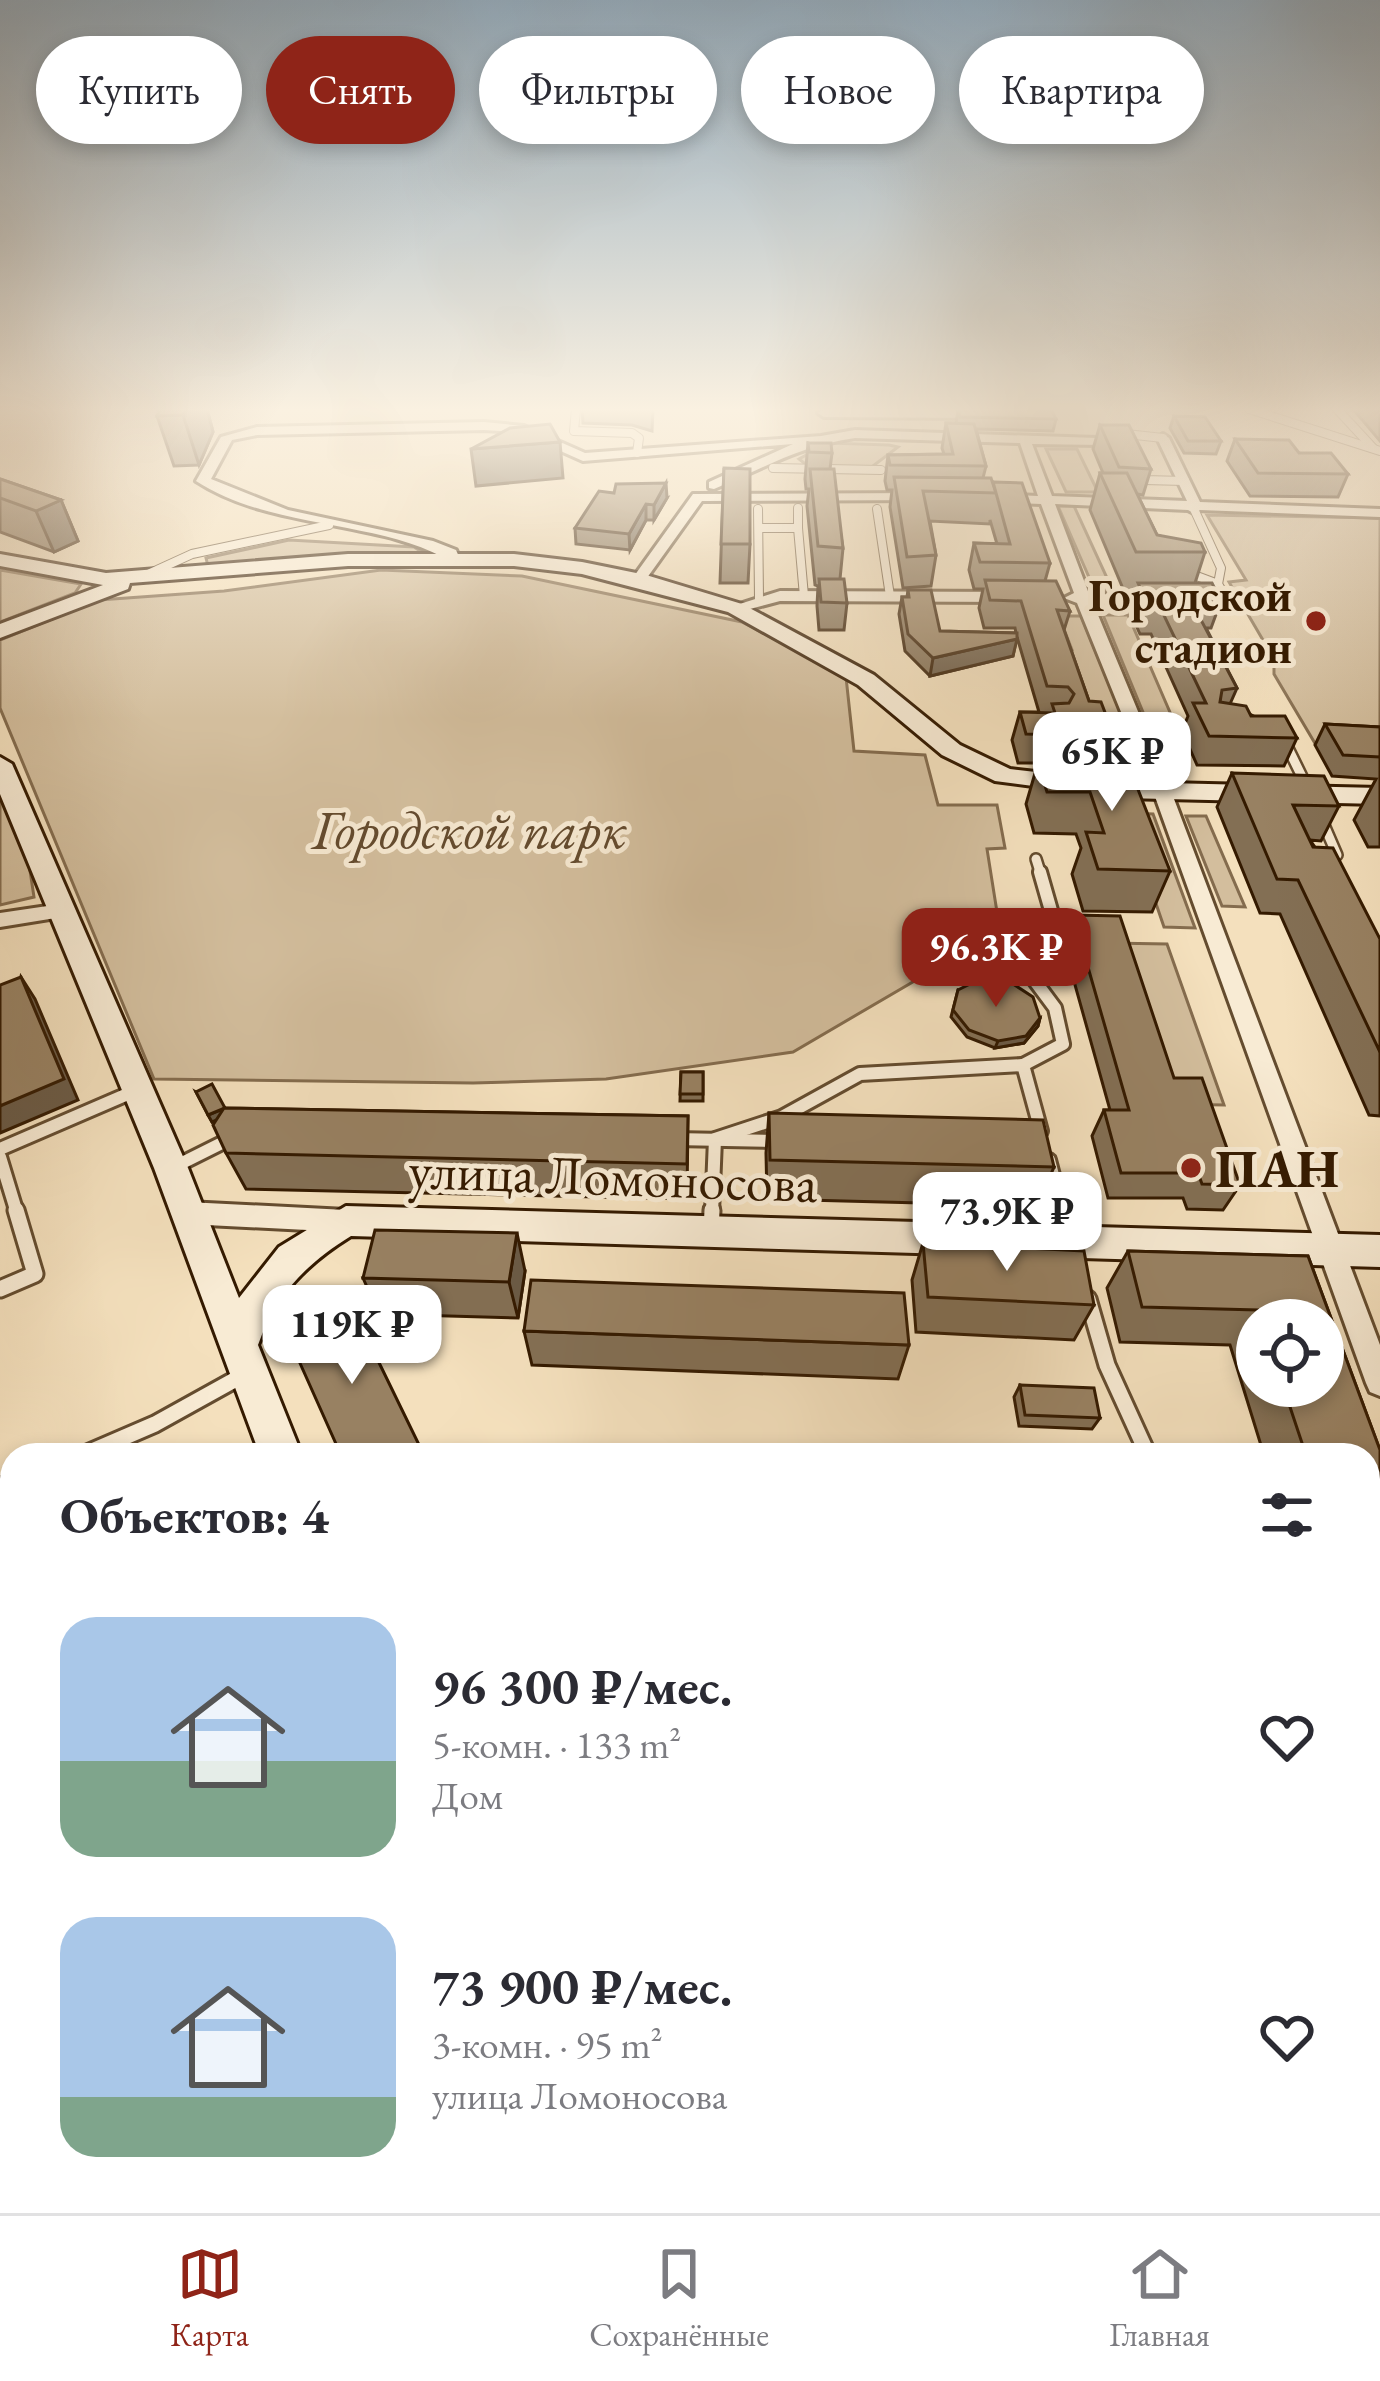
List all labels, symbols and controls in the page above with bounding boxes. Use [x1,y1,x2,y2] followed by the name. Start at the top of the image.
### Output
[36,36,242,144] chip: Купить
[266,36,455,144] chip: Снять
[479,36,717,144] chip: Фильтры
[741,36,935,144] chip: Новое
[959,36,1204,144] chip: Квартира
[1088,566,1292,676] place label: Городской стадион
[1303,608,1329,634] marker: Городской стадион
[1028,712,1196,814] pin: 65K ₽
[1060,725,1164,776] text: 65K ₽
[310,794,628,864] park label: Городской парк
[885,908,1107,1010] pin: 96.3K ₽
[929,921,1063,972] text: 96.3K ₽
[1215,1133,1339,1203] place label: ПАН
[407,1134,819,1218] street label: улица Ломоносова
[1178,1155,1204,1181] marker: ПАН
[896,1172,1118,1274] pin: 73.9K ₽
[940,1185,1074,1236] text: 73.9K ₽
[254,1285,450,1387] pin: 119K ₽
[290,1298,414,1349] text: 119K ₽
[1236,1299,1344,1407] map controls
[1236,1299,1344,1407] button: locate
[60,1482,329,1548] text: Объектов: 4
[1254,1482,1320,1548] icon: filters
[432,1653,732,1719] text: 96 300 ₽/мес.
[156,1665,300,1809] icon: home
[1254,1704,1320,1770] icon: heart
[432,1719,681,1770] text: 5-комн. · 133 m²
[432,1770,503,1821] text: Дом
[432,1953,732,2019] text: 73 900 ₽/мес.
[156,1965,300,2109] icon: home
[1254,2004,1320,2070] icon: heart
[432,2019,663,2070] text: 3-комн. · 95 m²
[432,2070,727,2121] text: улица Ломоносова
[170,2241,249,2356] tab: Карта
[589,2241,769,2356] tab: Сохранённые
[1109,2241,1210,2356] tab: Главная

